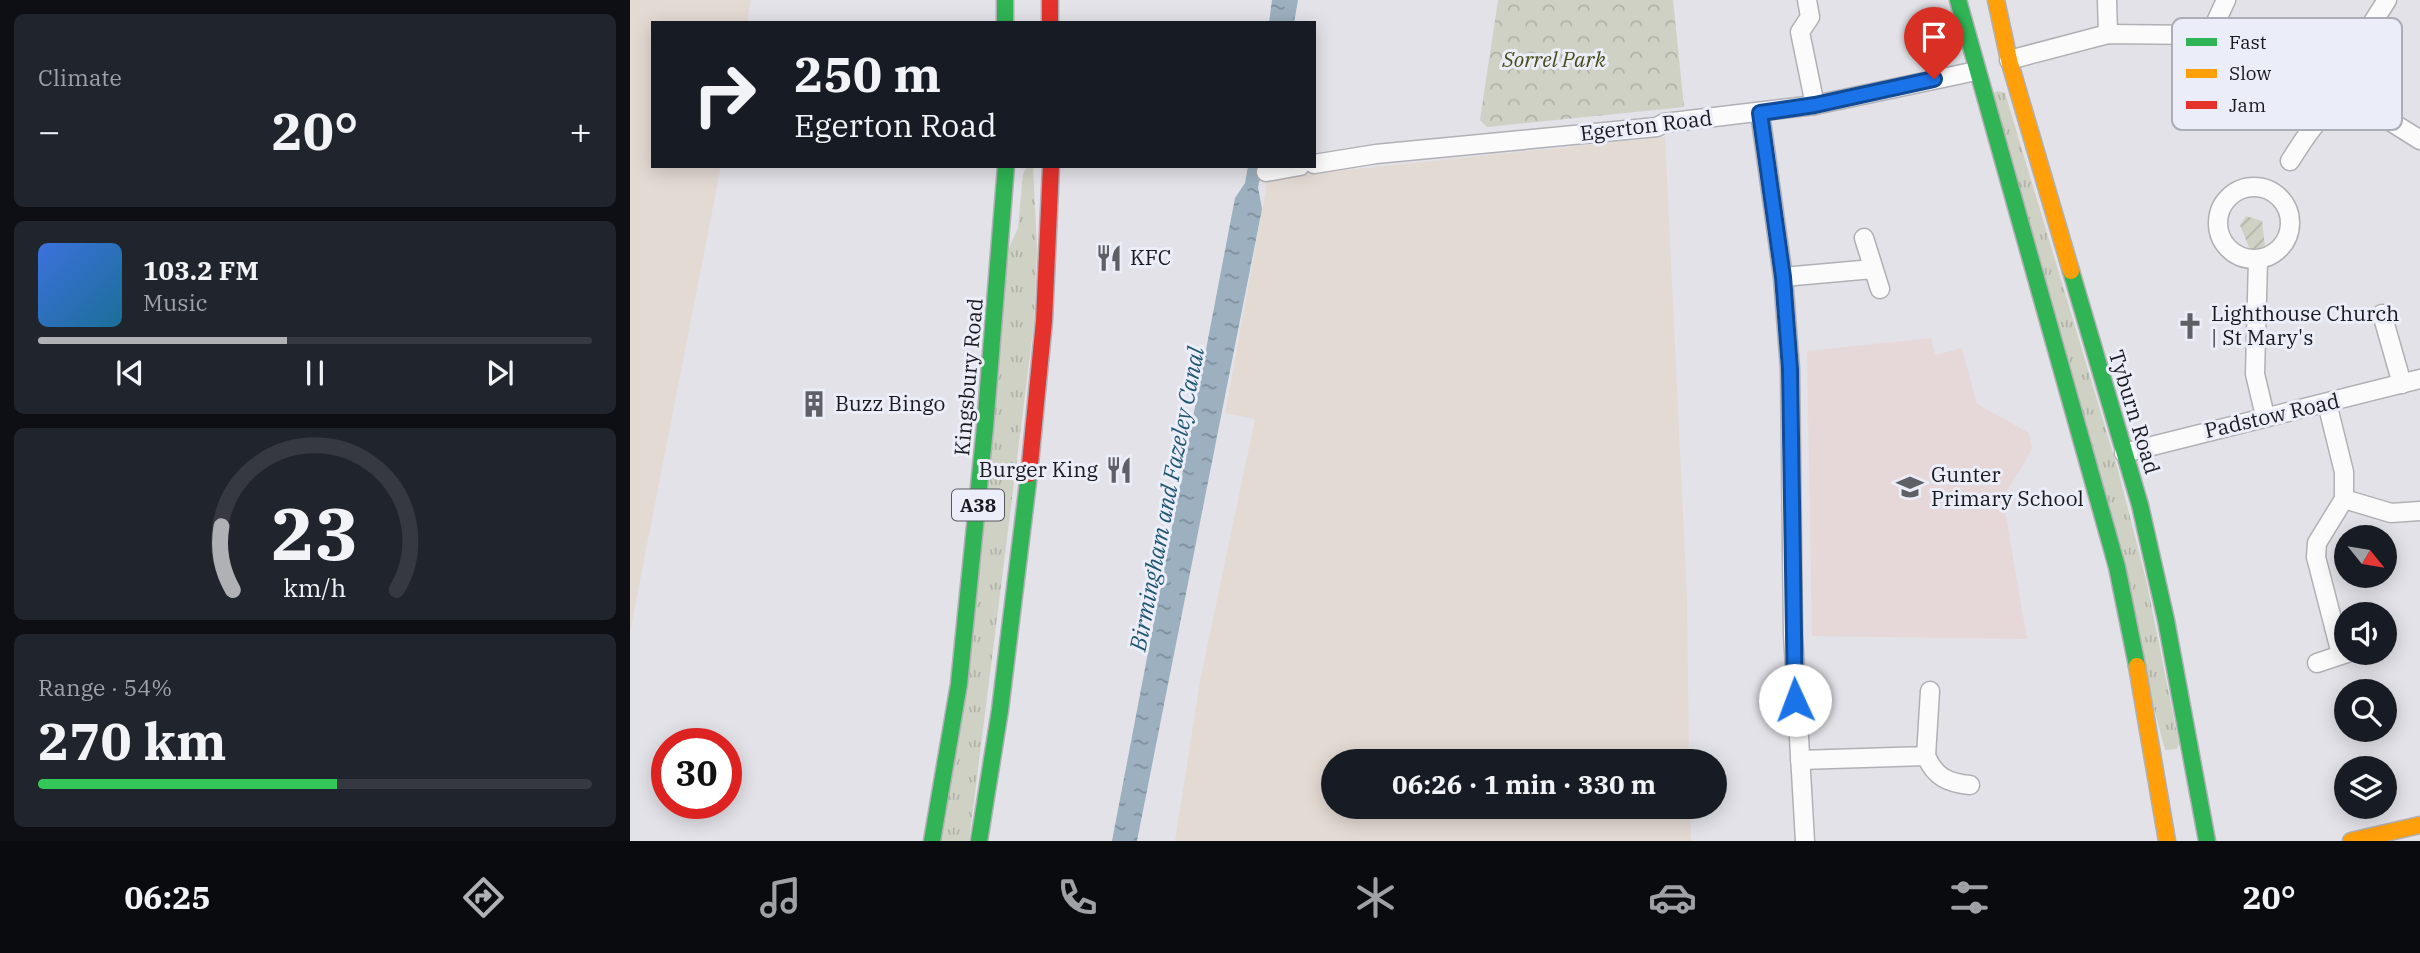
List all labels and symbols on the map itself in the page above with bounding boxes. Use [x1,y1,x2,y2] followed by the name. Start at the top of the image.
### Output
[1904,7,1964,79] pin
[2172,18,2402,130] legend
[2229,30,2267,54] text: Fast
[1501,45,1607,73] park label: Sorrel Park
[2229,61,2271,85] text: Slow
[2229,93,2266,117] text: Jam
[1578,103,1714,147] street label: Egerton Road
[1094,243,1124,273] restaurant icon: KFC
[1130,243,1171,271] place label: KFC
[947,297,989,457] street label: Kingsbury Road
[2211,299,2399,351] place label: Lighthouse Church | St Mary's
[2175,311,2205,341] church icon: Lighthouse Church | St Mary's
[1122,344,1210,654] water label: Birmingham and Fazeley Canal
[2103,346,2167,477] street label: Tyburn Road
[2202,386,2342,444] street label: Padstow Road
[799,389,829,419] building icon: Buzz Bingo
[835,389,945,417] place label: Buzz Bingo
[979,455,1099,483] place label: Burger King
[1104,455,1134,485] restaurant icon: Burger King
[1931,460,2084,512] place label: Gunter Primary School
[1895,472,1925,502] school or university icon: Gunter Primary School
[952,490,1004,520] road number: A38
[2334,525,2398,588] north arrow
[1758,663,1832,737] position arrow
[651,728,742,819] speed limit sign: 30

